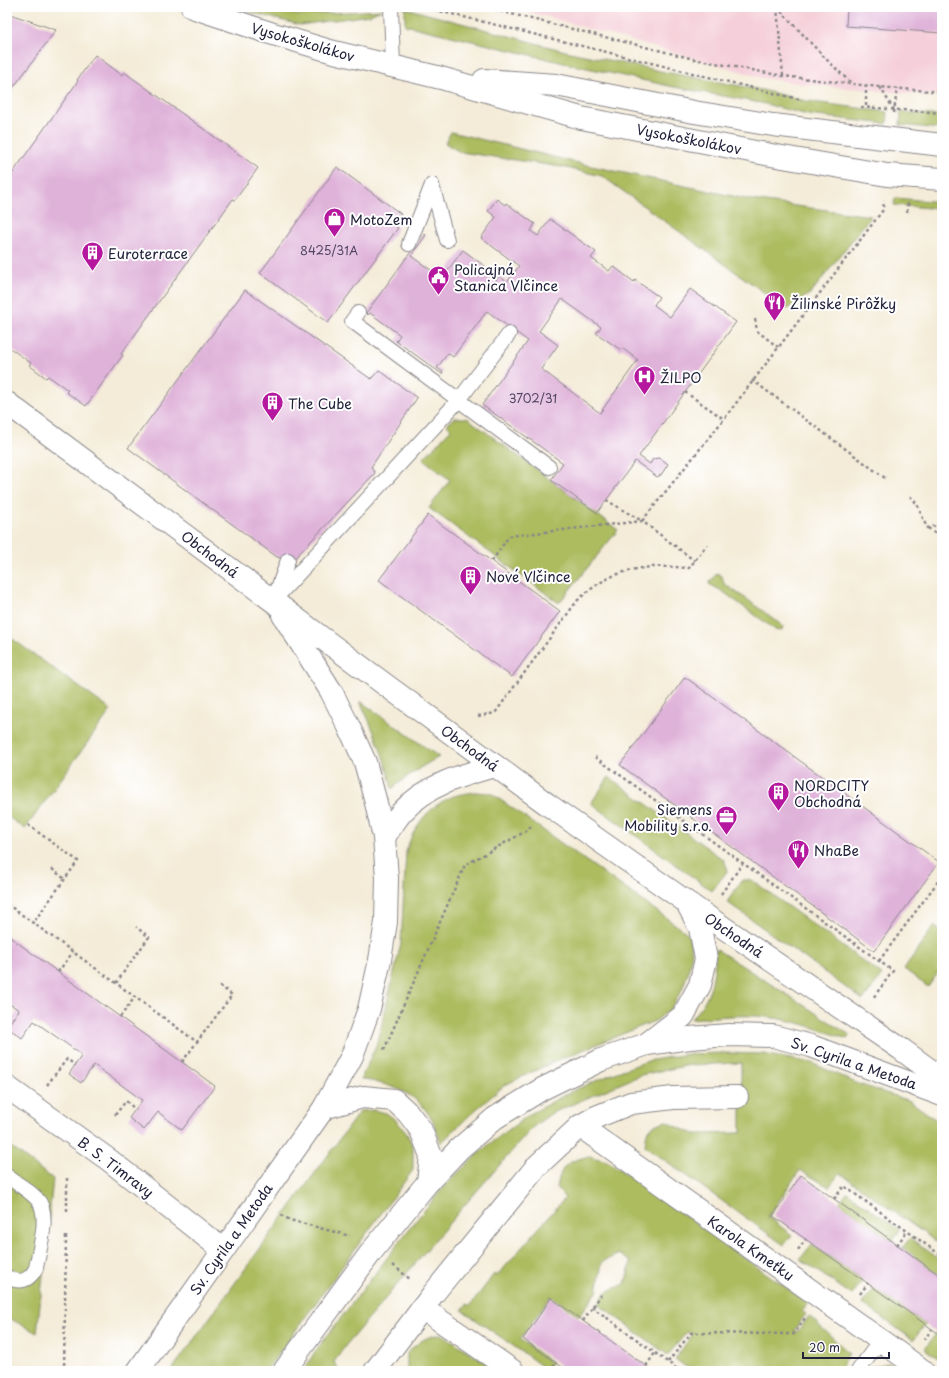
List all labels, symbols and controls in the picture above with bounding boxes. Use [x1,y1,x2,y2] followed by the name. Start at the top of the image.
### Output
[249,17,357,67] street label: Vysokoškolákov
[635,119,743,159] street label: Vysokoškolákov
[321,206,347,239] shop icon: MotoZem
[350,209,412,230] place label: MotoZem
[80,240,106,273] building icon: Euroterrace
[300,241,358,259] house number: 8425/31A
[108,243,188,264] place label: Euroterrace
[454,259,558,296] place label: Policajná Stanica Vlčince
[425,264,451,297] public building icon: Policajná Stanica Vlčince
[762,290,788,323] restaurant icon: Žilinské Pirôžky
[790,293,896,314] place label: Žilinské Pirôžky
[632,364,658,397] hospital icon: ŽILPO
[660,367,702,388] place label: ŽILPO
[509,389,557,407] house number: 3702/31
[260,390,286,423] building icon: The Cube
[288,393,352,414] place label: The Cube
[177,525,243,583] street label: Obchodná
[457,563,483,596] building icon: Nové Vlčince
[486,566,571,587] place label: Nové Vlčince
[437,720,504,776] street label: Obchodná
[794,775,870,812] place label: NORDCITY Obchodná
[766,780,792,813] building icon: NORDCITY Obchodná
[624,799,712,836] place label: Siemens Mobility s.r.o.
[714,804,740,837] office icon: Siemens Mobility s.r.o.
[786,837,812,870] restaurant icon: NhaBe
[814,840,859,861] place label: NhaBe
[700,907,768,963] street label: Obchodná
[788,1032,920,1094] street label: Sv. Cyrila a Metoda
[74,1131,158,1203] street label: B. S. Timravy
[185,1179,277,1299] street label: Sv. Cyrila a Metoda
[703,1210,799,1286] street label: Karola Kmeťku
[803,1334,889,1360] scale bar
[809,1338,840,1356] text: 20 m

